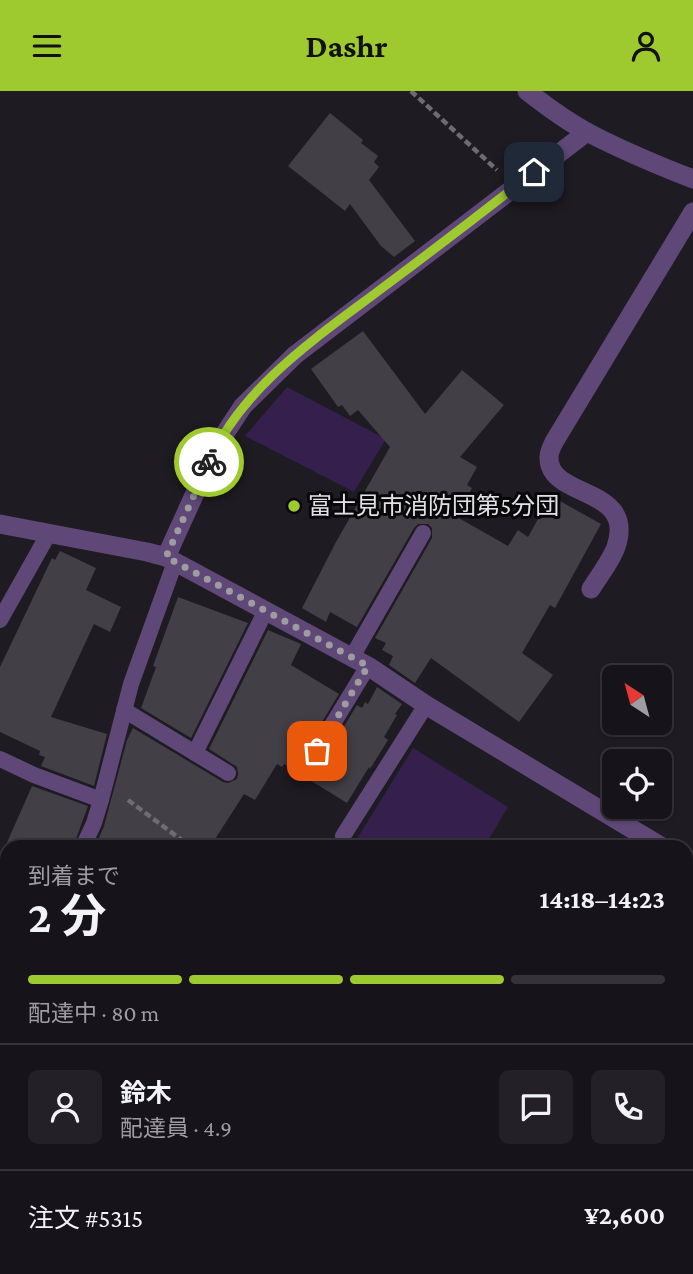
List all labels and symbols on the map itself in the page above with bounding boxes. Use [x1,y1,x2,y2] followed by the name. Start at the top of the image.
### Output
[504,142,564,202] pin
[174,427,244,497] courier
[308,492,559,519] place label: 富士見市消防団第5分団
[286,498,302,514] marker: 富士見市消防団第5分団
[602,665,672,735] north arrow
[287,721,347,781] pin

